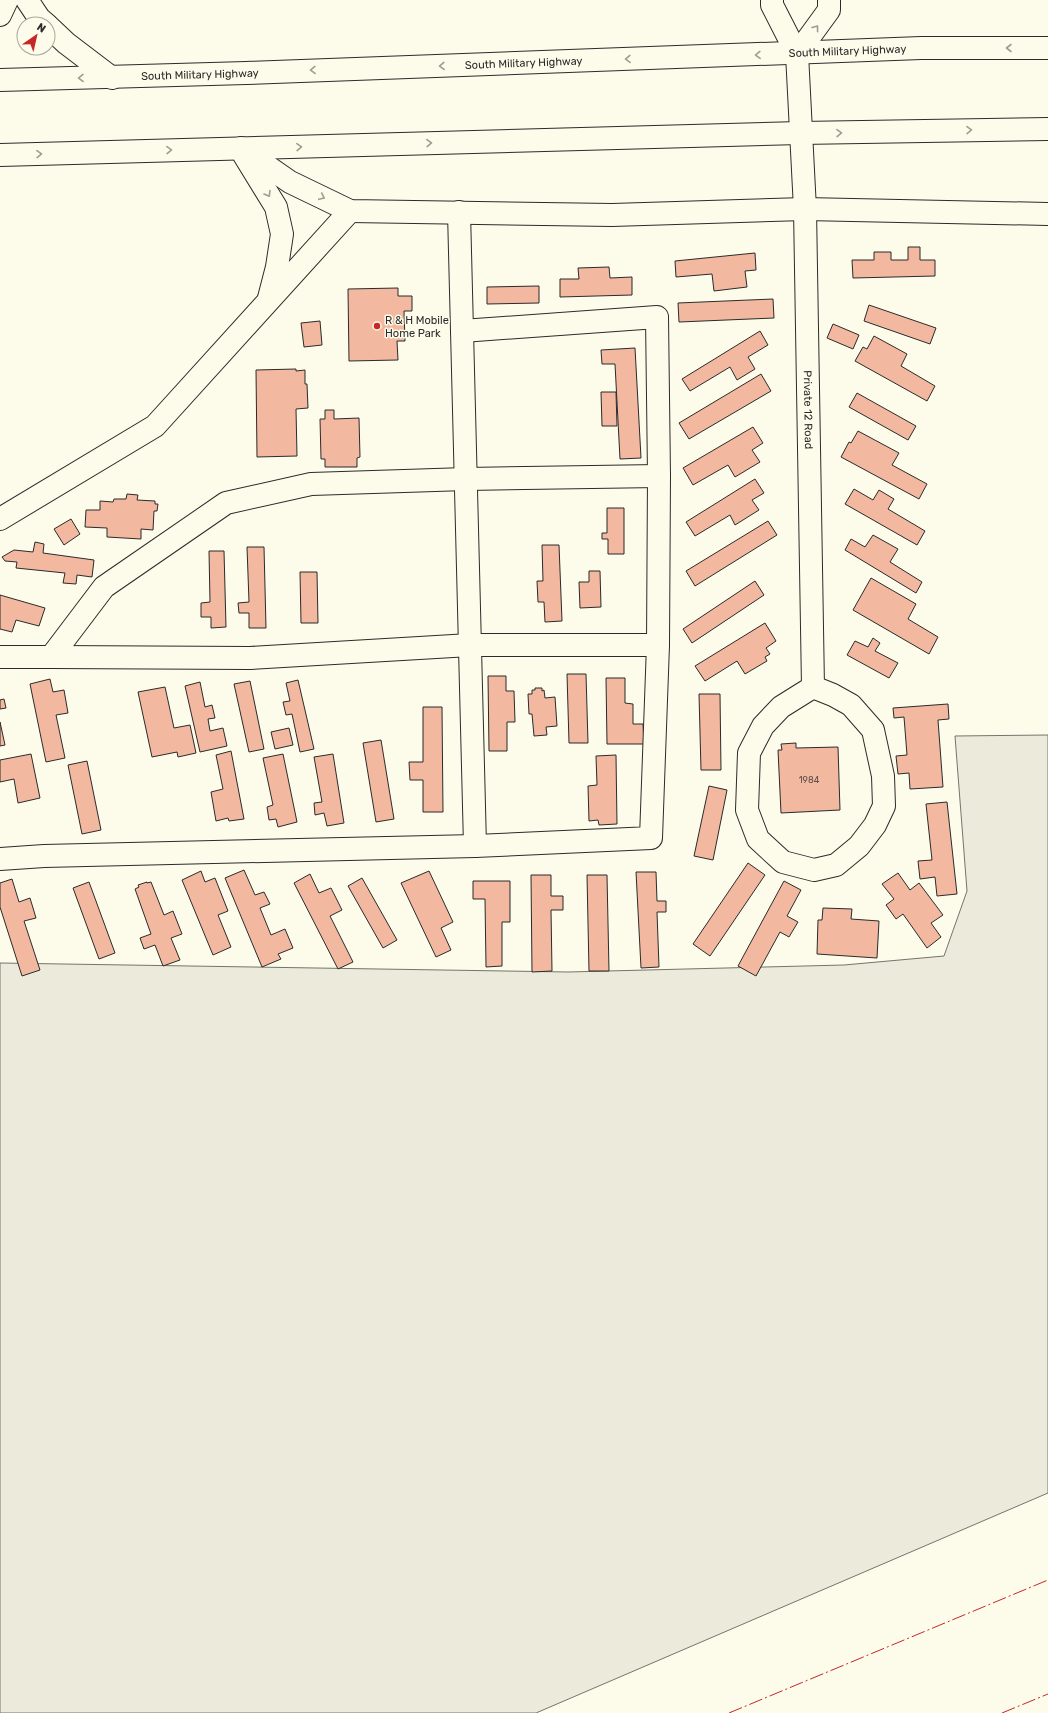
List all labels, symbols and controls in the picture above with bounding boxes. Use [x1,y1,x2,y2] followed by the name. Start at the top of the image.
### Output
[16,16,56,56] north arrow
[34,21,48,36] text: N
[812,25,819,32] one-way arrow
[788,42,907,59] street label: South Military Highway
[1006,44,1012,52] one-way arrow
[755,51,761,59] one-way arrow
[465,54,583,71] street label: South Military Highway
[625,55,631,64] one-way arrow
[439,62,445,70] one-way arrow
[141,66,259,82] street label: South Military Highway
[310,66,316,75] one-way arrow
[78,74,84,82] one-way arrow
[966,126,972,134] one-way arrow
[836,129,842,137] one-way arrow
[426,139,432,148] one-way arrow
[296,143,302,151] one-way arrow
[166,146,172,155] one-way arrow
[36,150,42,158] one-way arrow
[263,190,270,197] one-way arrow
[318,192,325,200] one-way arrow
[385,314,449,340] place label: R & H Mobile Home Park
[372,321,382,331] marker: R & H Mobile Home Park
[801,370,816,449] street label: Private 12 Road
[799,775,820,785] house number: 1984

